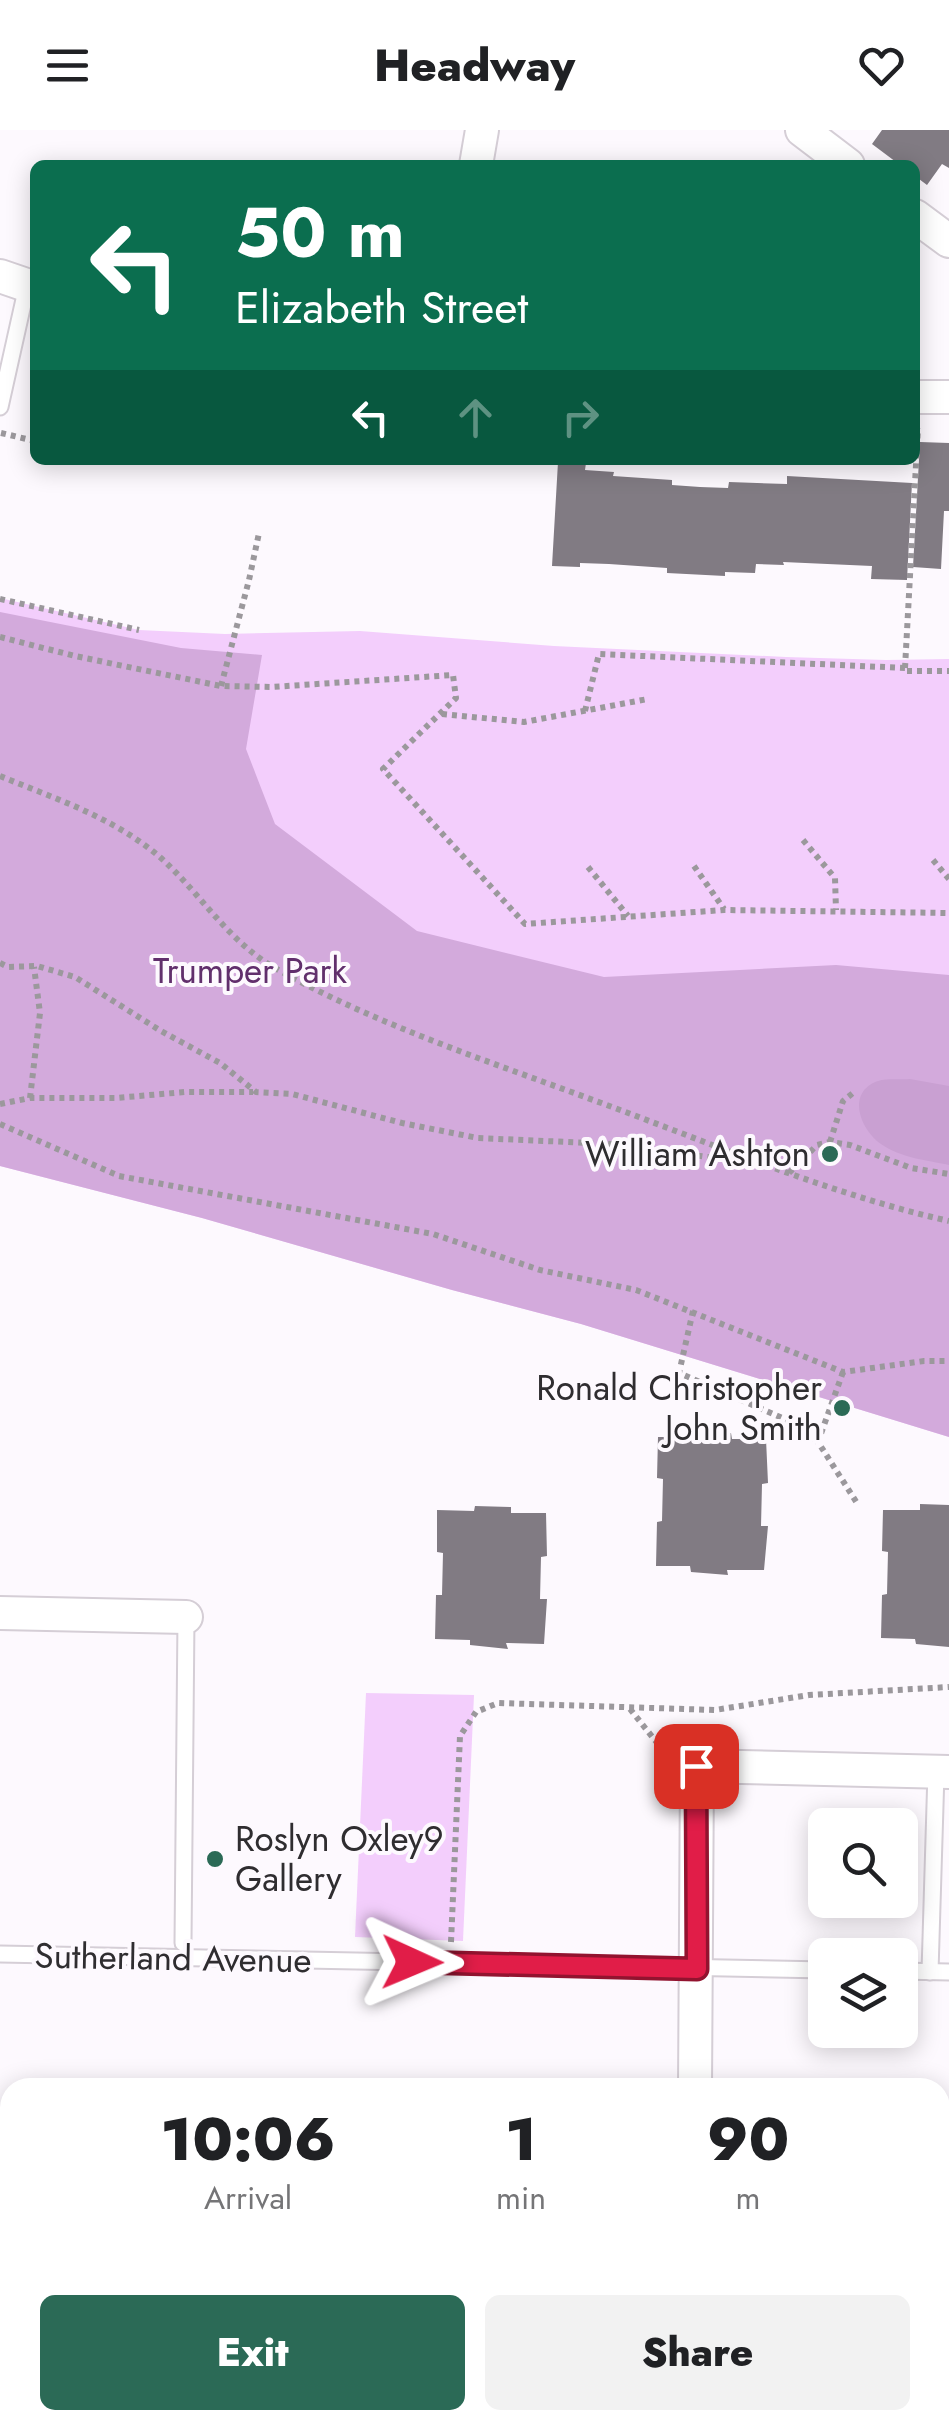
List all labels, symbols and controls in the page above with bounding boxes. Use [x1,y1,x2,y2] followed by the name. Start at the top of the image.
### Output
[374,33,575,98] text: Headway
[40,38,95,93] icon: menu
[854,38,909,93] icon: heart
[235,182,405,283] text: 50 m
[70,200,200,330] icon: left
[235,275,528,340] text: Elizabeth Street
[343,390,398,445] icon: left
[448,390,503,445] icon: ahead
[553,390,608,445] icon: right
[153,946,348,996] park label: Trumper Park
[585,1129,810,1179] place label: William Ashton
[819,1143,841,1165] marker: William Ashton
[536,1363,822,1453] place label: Ronald Christopher John Smith
[831,1397,853,1419] marker: Ronald Christopher John Smith
[654,1724,739,1809] pin
[669,1739,724,1794] icon: arrive
[808,1808,918,2048] map controls
[808,1808,918,1918] button: search
[235,1814,444,1904] place label: Roslyn Oxley9 Gallery
[204,1848,226,1870] marker: Roslyn Oxley9 Gallery
[360,1910,464,2014] position arrow
[34,1931,312,1985] street label: Sutherland Avenue
[808,1938,918,2048] button: layers
[161,2096,335,2183] text: 10:06
[505,2096,537,2183] text: 1
[707,2096,789,2183] text: 90
[204,2175,292,2221] text: Arrival
[496,2175,546,2221] text: min
[736,2175,761,2221] text: m
[40,2295,465,2410] button: Exit
[485,2295,910,2410] button: Share

